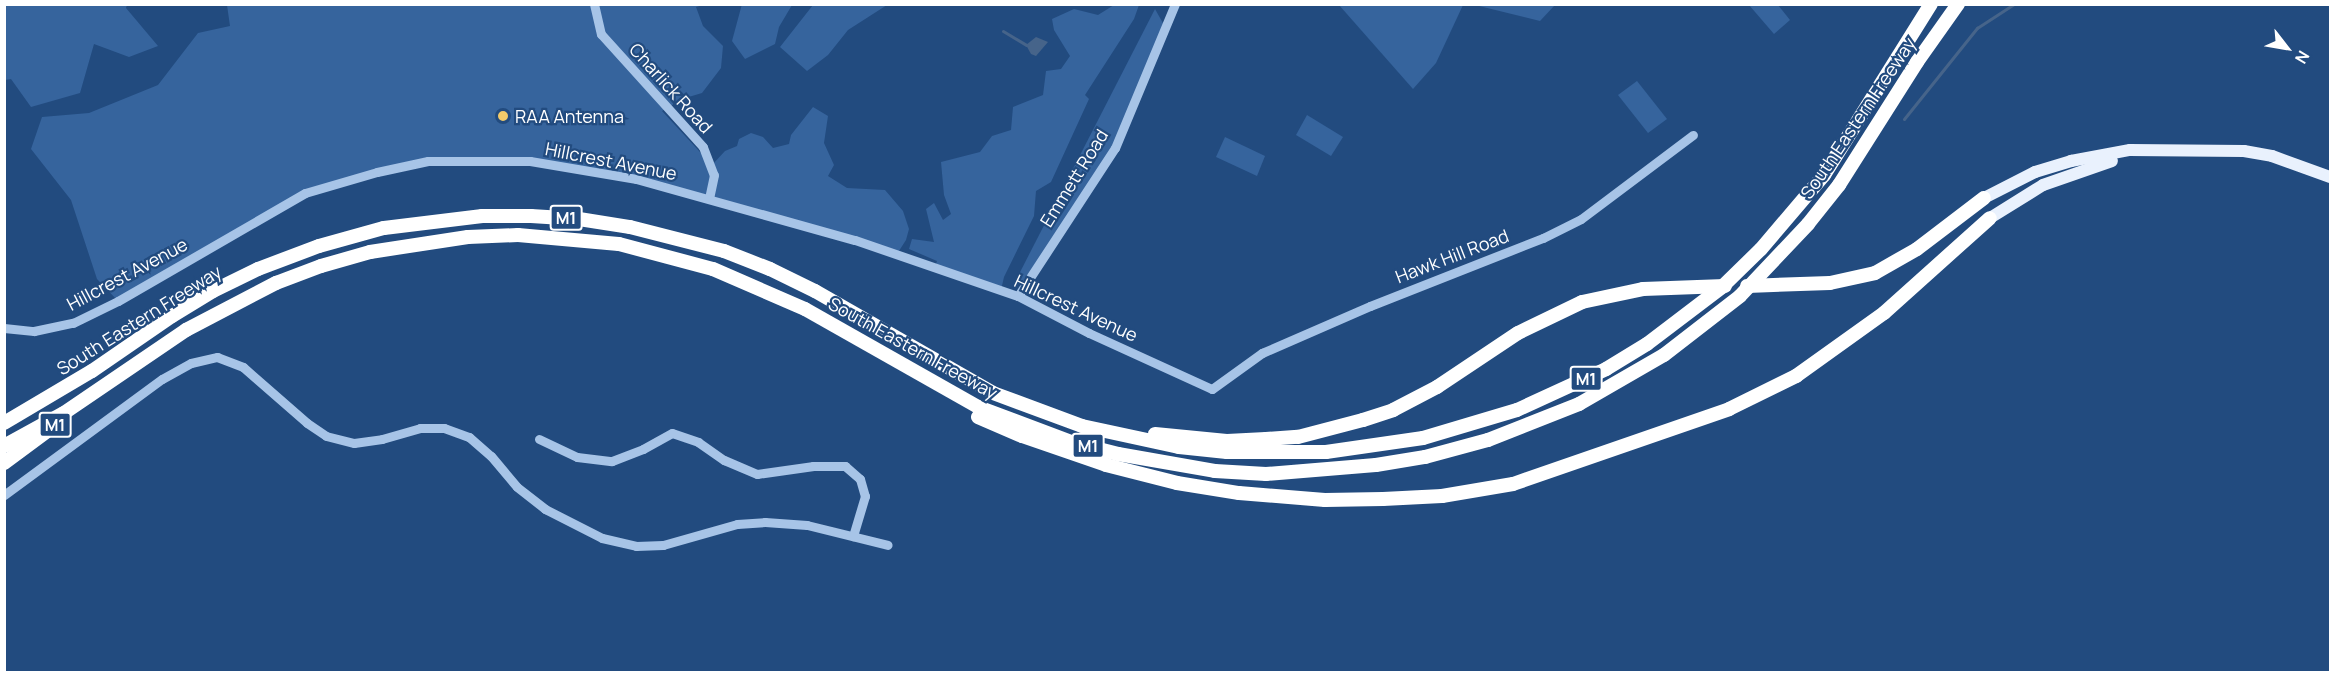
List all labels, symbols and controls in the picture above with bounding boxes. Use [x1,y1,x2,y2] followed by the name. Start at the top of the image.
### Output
[2257,18,2317,78] north arrow
[1796,33,1920,203] street label: South Eastern Freeway
[625,39,717,137] street label: Charlick Road
[2290,47,2315,68] text: N
[515,105,624,127] place label: RAA Antenna
[496,109,510,123] marker: RAA Antenna
[1035,125,1113,231] street label: Emmett Road
[543,138,679,184] street label: Hillcrest Avenue
[550,205,582,231] road number: M1
[1392,225,1512,287] street label: Hawk Hill Road
[63,233,191,315] street label: Hillcrest Avenue
[53,260,225,380] street label: South Eastern Freeway
[1011,270,1141,346] street label: Hillcrest Avenue
[825,292,1001,404] street label: South Eastern Freeway
[1570,366,1602,392] road number: M1
[38,412,72,438] road number: M1
[1072,433,1104,459] road number: M1

